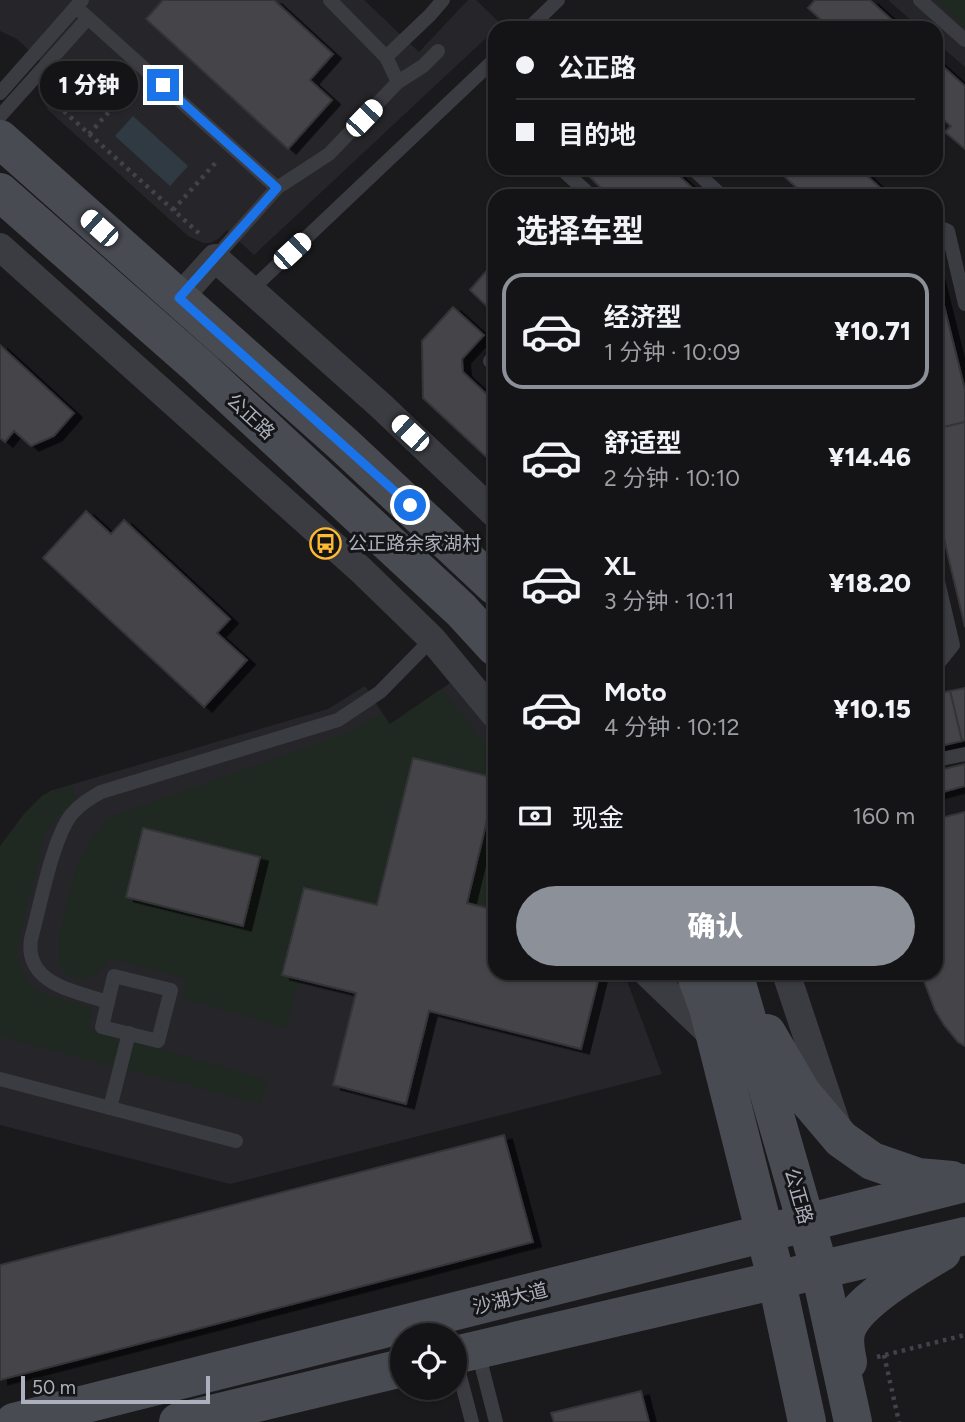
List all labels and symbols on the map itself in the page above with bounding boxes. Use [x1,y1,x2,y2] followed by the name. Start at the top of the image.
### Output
[40,60,138,110] callout: 1 分钟
[147,69,179,101] route end
[342,96,387,140] car
[77,206,122,250] car
[270,229,315,273] car
[222,389,279,444] street label: 公正路
[388,411,433,455] car
[394,489,426,521] route start
[308,526,342,560] bus stop icon: 公正路余家湖村
[348,532,481,555] place label: 公正路余家湖村
[780,1166,817,1227] street label: 公正路
[470,1278,550,1319] street label: 沙湖大道
[21,1373,210,1405] scale bar

